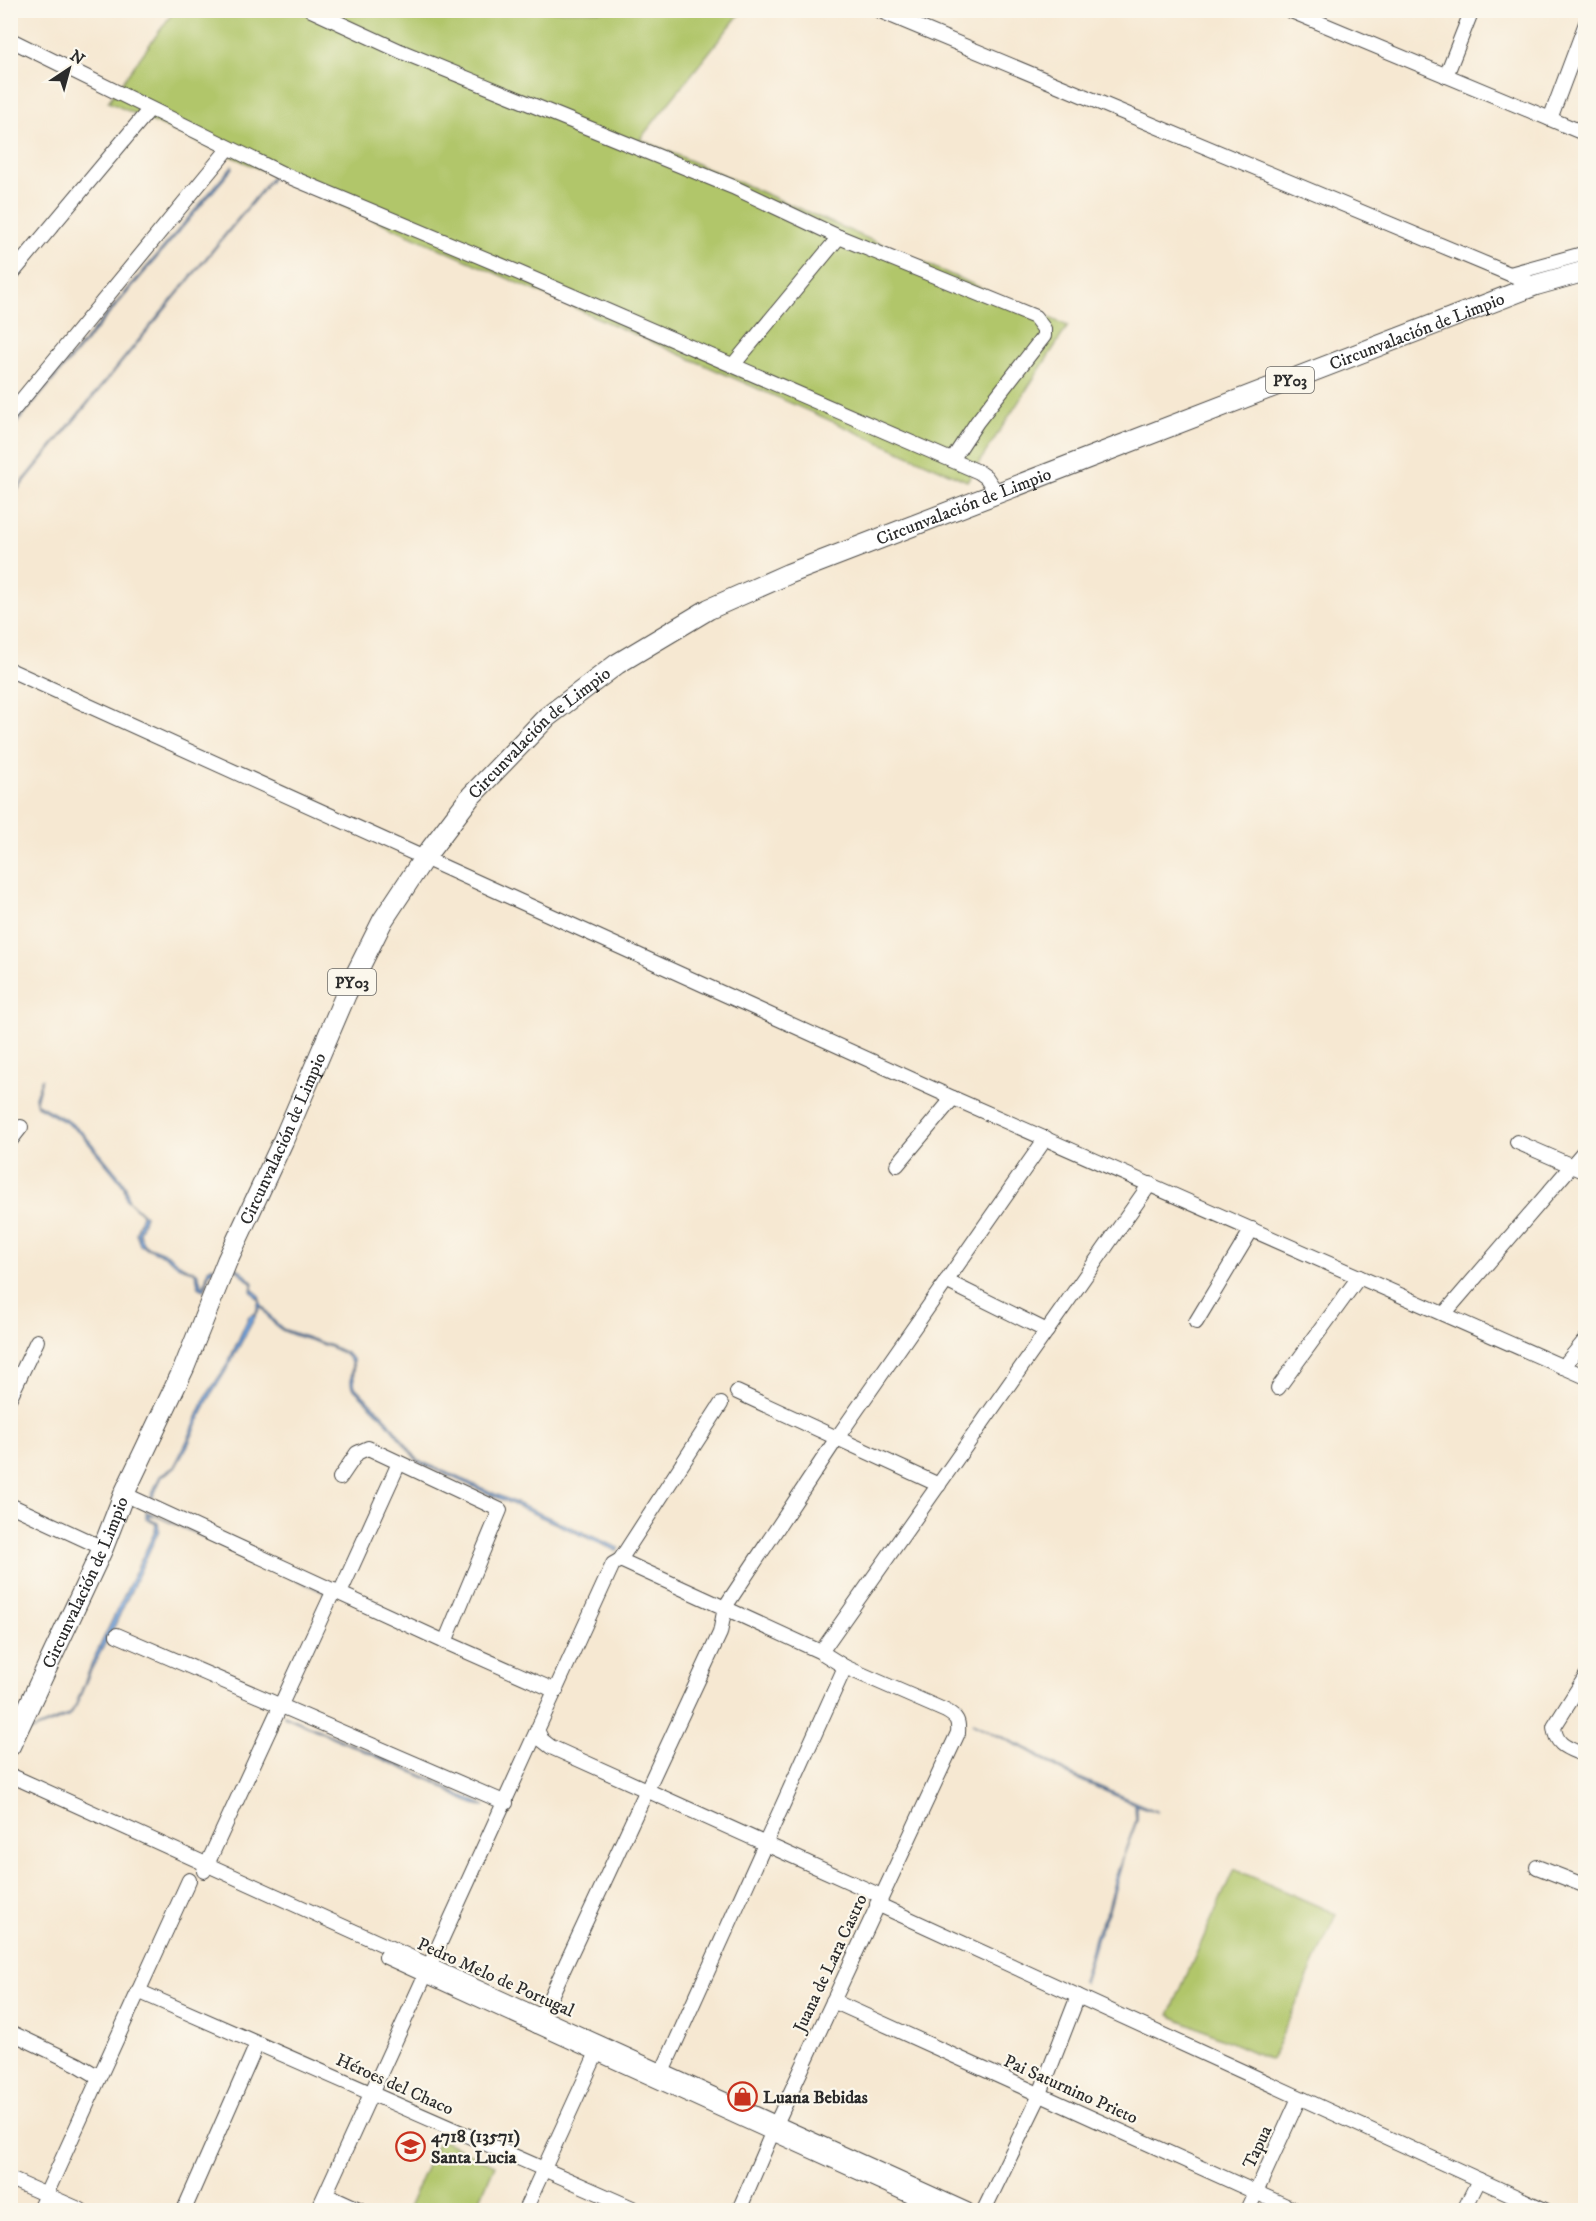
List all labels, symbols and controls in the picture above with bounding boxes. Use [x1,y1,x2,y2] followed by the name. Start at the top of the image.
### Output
[39,39,99,99] north arrow
[66,46,88,70] text: N
[1327,288,1508,376] street label: Circunvalación de Limpio
[1266,367,1314,393] road number: PY03
[873,463,1055,551] street label: Circunvalación de Limpio
[464,663,615,804] street label: Circunvalación de Limpio
[328,969,376,995] road number: PY03
[235,1050,332,1229] street label: Circunvalación de Limpio
[38,1494,134,1672] street label: Circunvalación de Limpio
[788,1891,873,2038] street label: Juana de Lara Castro
[414,1933,578,2023] street label: Pedro Melo de Portugal
[332,2049,457,2121] street label: Héroes del Chaco
[1000,2050,1141,2129] street label: Pai Saturnino Prieto
[726,2081,758,2113] shop icon: Luana Bebidas
[763,2087,868,2109] place label: Luana Bebidas
[1238,2122,1278,2172] street label: Tapua
[430,2126,520,2169] place label: 4718 (13571) Santa Lucia
[394,2130,426,2162] school or university icon: 4718 (13571) Santa Lucia

